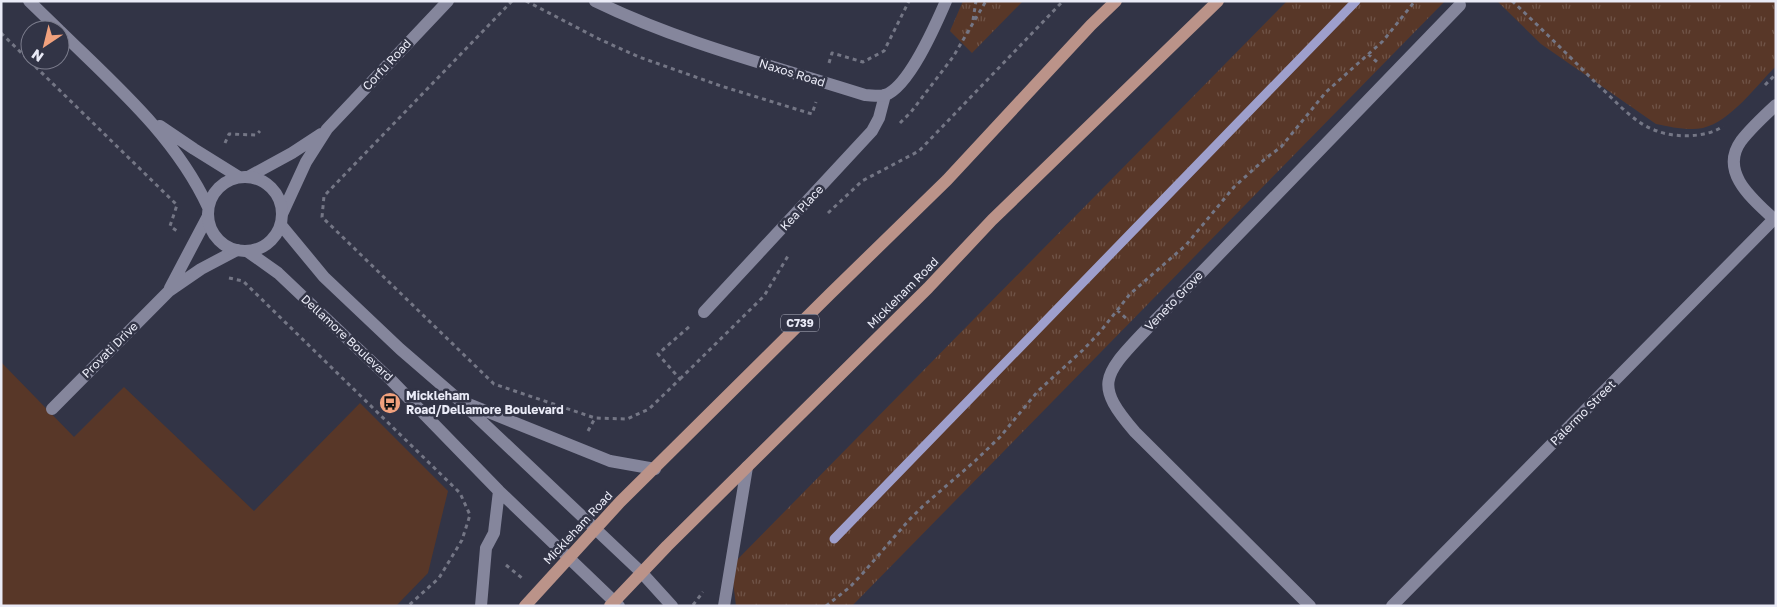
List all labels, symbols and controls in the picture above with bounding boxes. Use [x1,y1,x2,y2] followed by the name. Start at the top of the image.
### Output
[20,20,70,70] north arrow
[359,36,414,93] street label: Corfu Road
[28,46,46,66] text: N
[757,55,827,90] street label: Naxos Road
[777,182,827,234] street label: Kea Place
[864,254,941,331] street label: Mickleham Road
[1141,268,1206,334] street label: Veneto Grove
[298,291,396,384] street label: Dellamore Boulevard
[781,314,819,332] road number: C739
[78,318,141,381] street label: Provati Drive
[1547,377,1619,448] street label: Palermo Street
[406,388,564,417] place label: Mickleham Road/Dellamore Boulevard
[378,391,402,415] bus stop icon: Mickleham Road/Dellamore Boulevard
[540,488,615,567] street label: Mickleham Road

